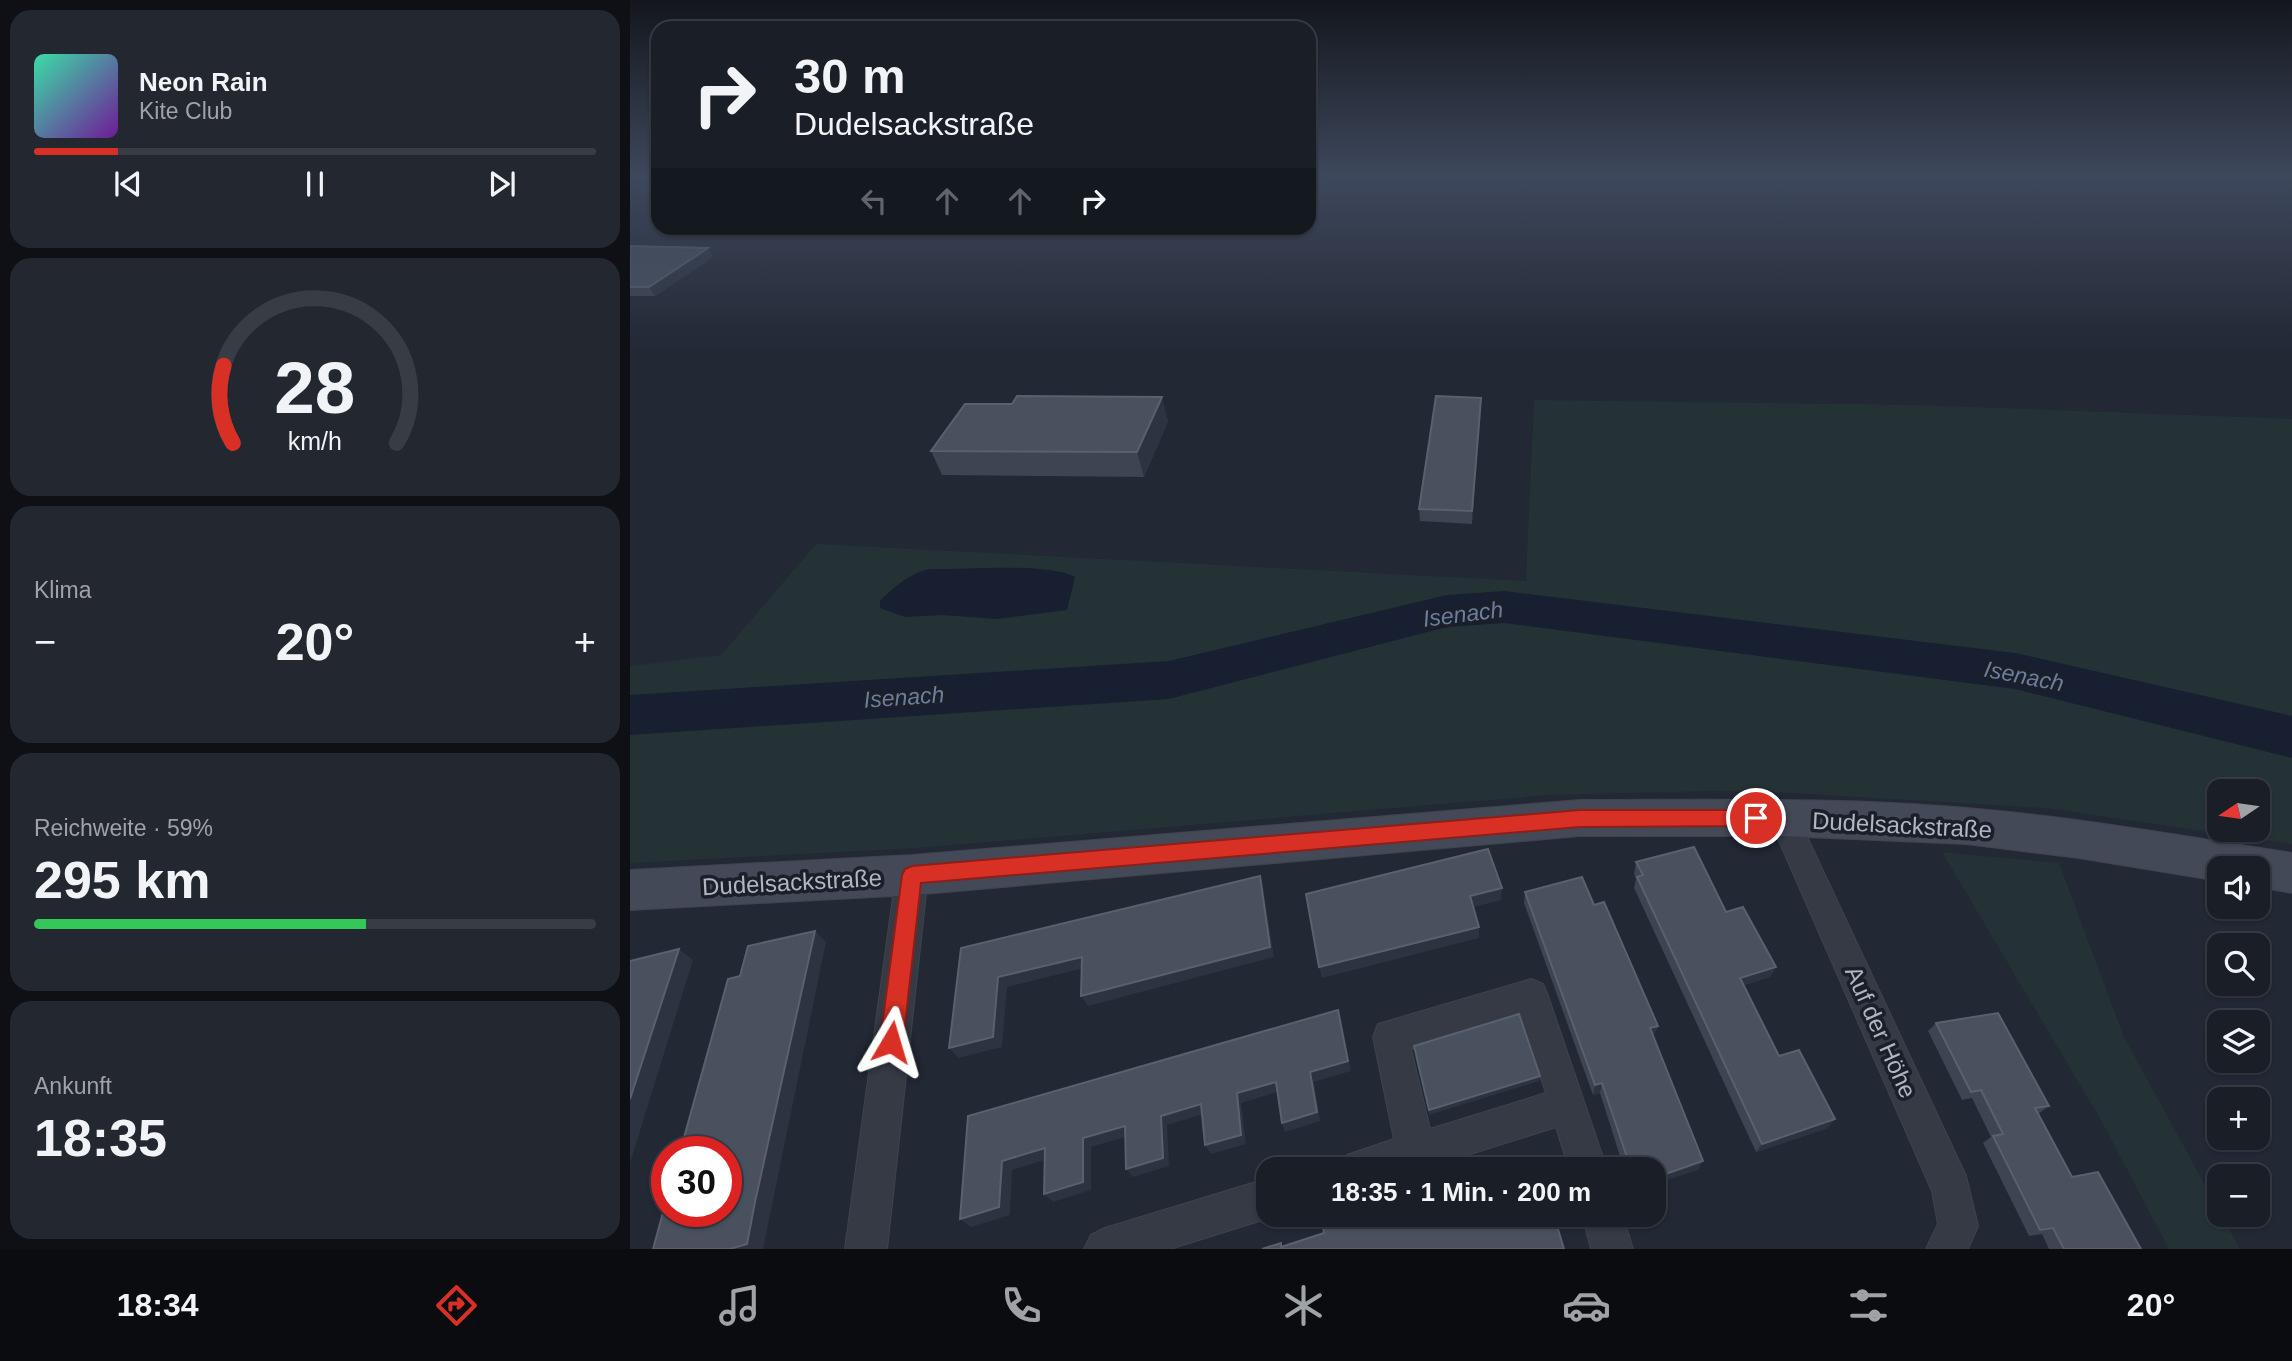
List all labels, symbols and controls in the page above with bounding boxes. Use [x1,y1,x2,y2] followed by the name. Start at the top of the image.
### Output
[679,49,770,140] icon: right
[794,49,906,103] text: 30 m
[139,67,268,97] text: Neon Rain
[139,98,232,124] text: Kite Club
[794,106,1034,142] text: Dudelsackstraße
[109,165,147,203] icon: previous
[296,165,334,203] icon: pause
[483,165,521,203] icon: next
[855,182,893,220] icon: left
[928,182,966,220] icon: ahead
[1001,182,1039,220] icon: ahead
[1074,182,1112,220] icon: right
[275,347,355,428] text: 28
[288,426,342,454] text: km/h
[34,577,92,603] text: Klima
[1421,596,1505,632] water label: Isenach
[276,613,354,671] text: 20°
[34,621,56,663] text: −
[574,621,596,663] text: +
[1982,656,2066,696] water label: Isenach
[863,681,945,713] water label: Isenach
[2207,779,2270,842] north arrow
[2207,779,2270,1227] map controls
[1726,788,1786,848] pin
[1737,799,1775,837] icon: arrive
[1811,807,1993,843] street label: Dudelsackstraße
[34,815,213,841] text: Reichweite · 59%
[34,851,210,909] text: 295 km
[2207,856,2270,919] button: sound
[701,864,883,900] street label: Dudelsackstraße
[2207,933,2270,996] button: search
[1840,962,1922,1102] street label: Auf der Höhe
[854,1005,928,1079] position arrow
[2207,1010,2270,1073] button: layers
[34,1073,112,1099] text: Ankunft
[2207,1087,2270,1150] button: +
[34,1109,167,1167] text: 18:35
[651,1136,742,1227] speed limit sign: 30
[2207,1164,2270,1227] button: −
[1331,1177,1591,1207] text: 18:35 · 1 Min. · 200 m
[432,1281,481,1330] icon: directions
[715,1281,764,1330] icon: music
[997,1281,1046,1330] icon: phone
[1279,1281,1328,1330] icon: climate
[1562,1281,1611,1330] icon: car
[1844,1281,1893,1330] icon: filters
[117,1287,199,1323] text: 18:34
[2127,1287,2175,1323] text: 20°

